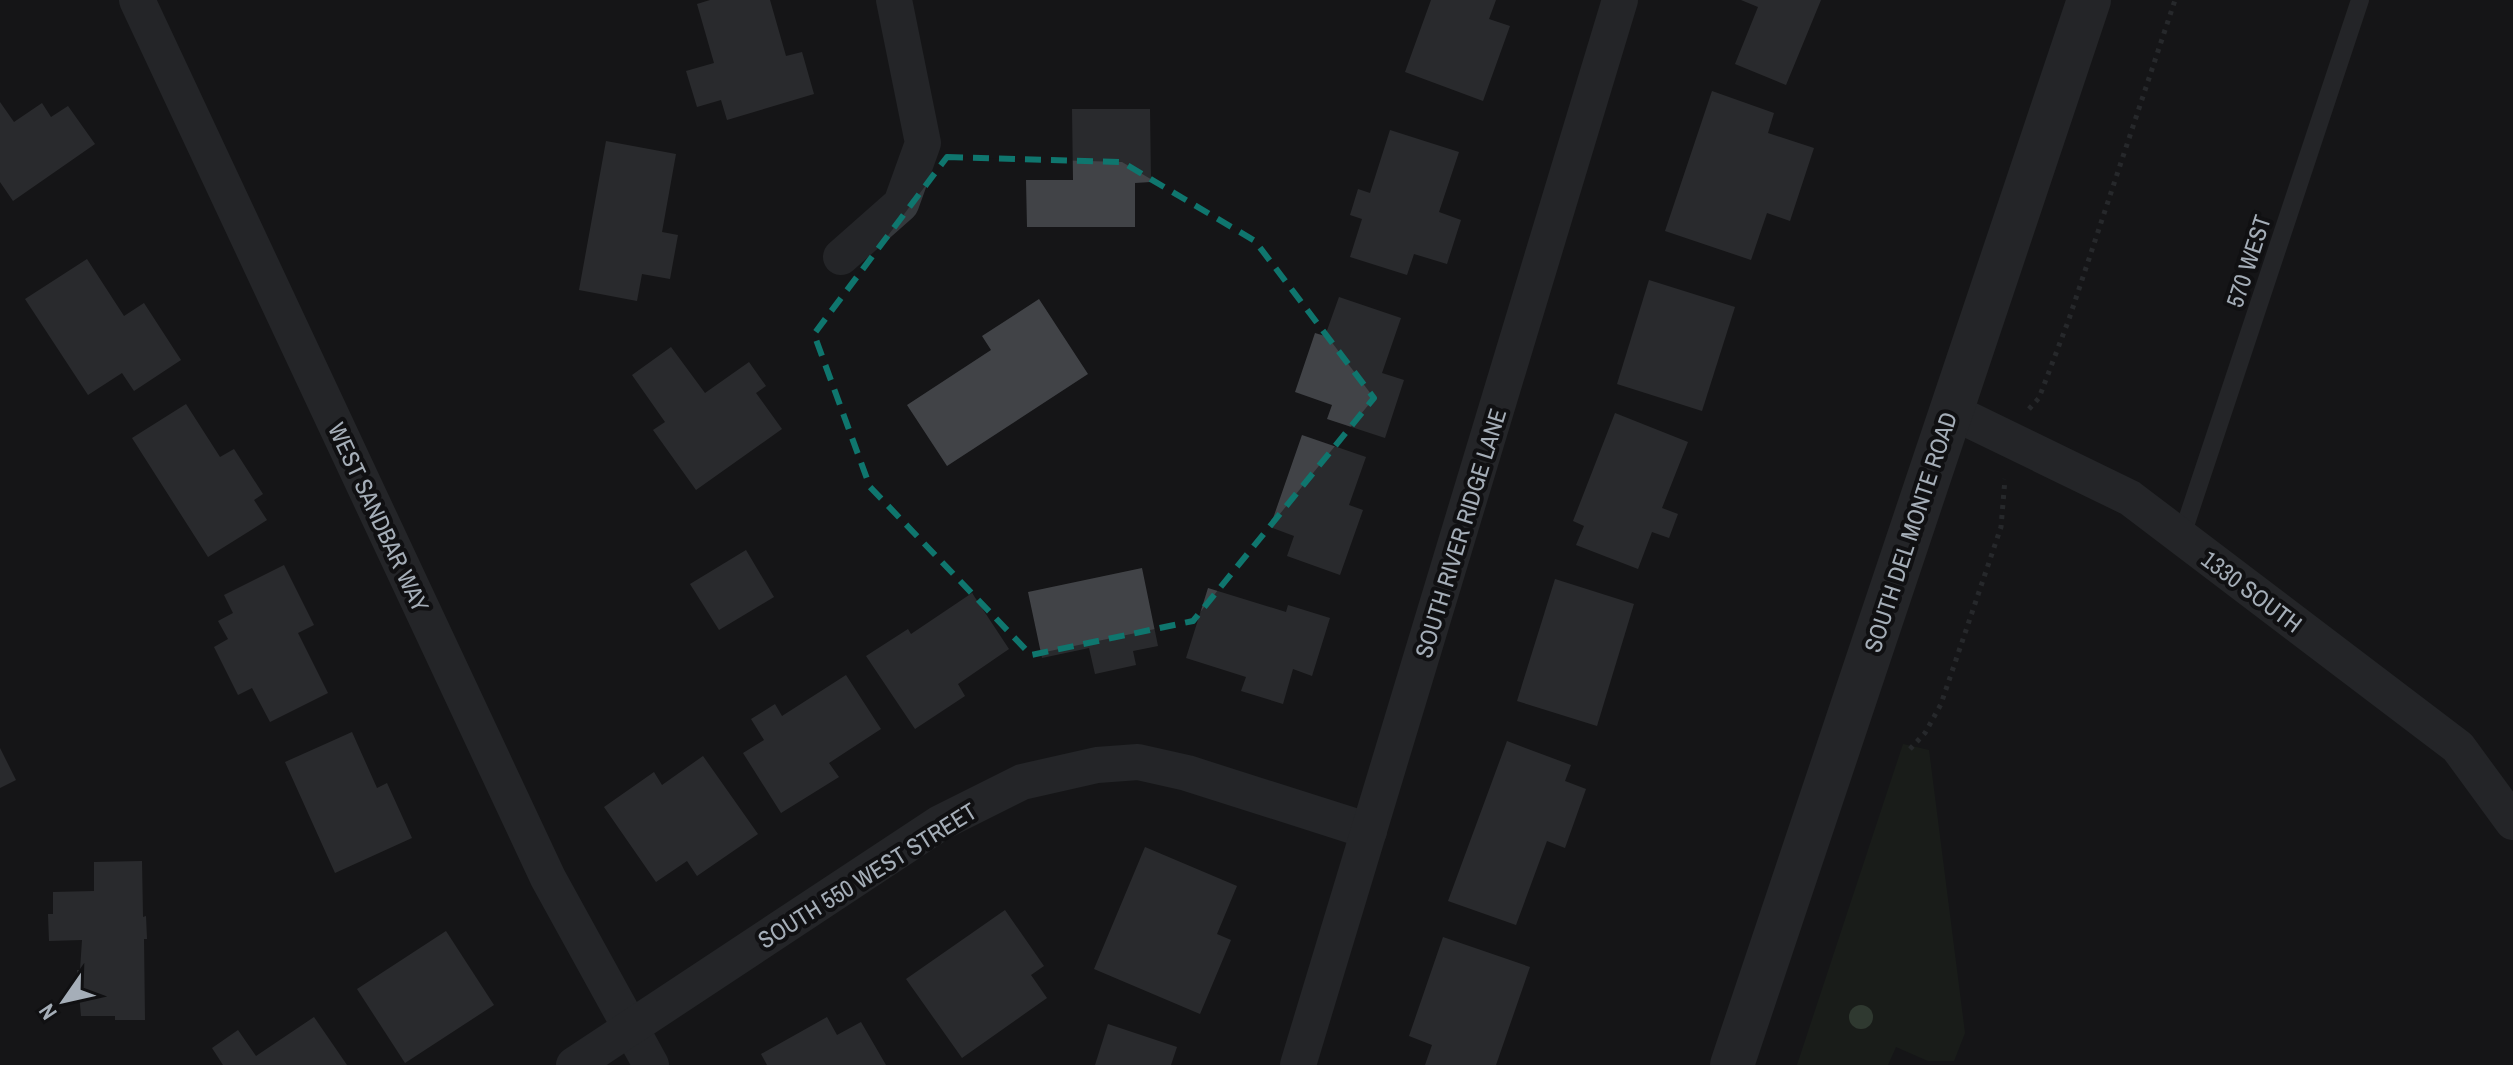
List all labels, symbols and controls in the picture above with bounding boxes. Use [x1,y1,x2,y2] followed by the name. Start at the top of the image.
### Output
[2218,211,2278,311] street label: 570 WEST
[1407,404,1513,662] street label: SOUTH RIVER RIDGE LANE
[1856,408,1964,656] street label: SOUTH DEL MONTE ROAD
[321,417,437,617] street label: WEST SANDBAR WAY
[2195,543,2309,639] street label: 1330 SOUTH
[752,795,982,955] street label: SOUTH 550 WEST STREET
[24,961,104,1041] north arrow
[31,998,63,1026] text: N

